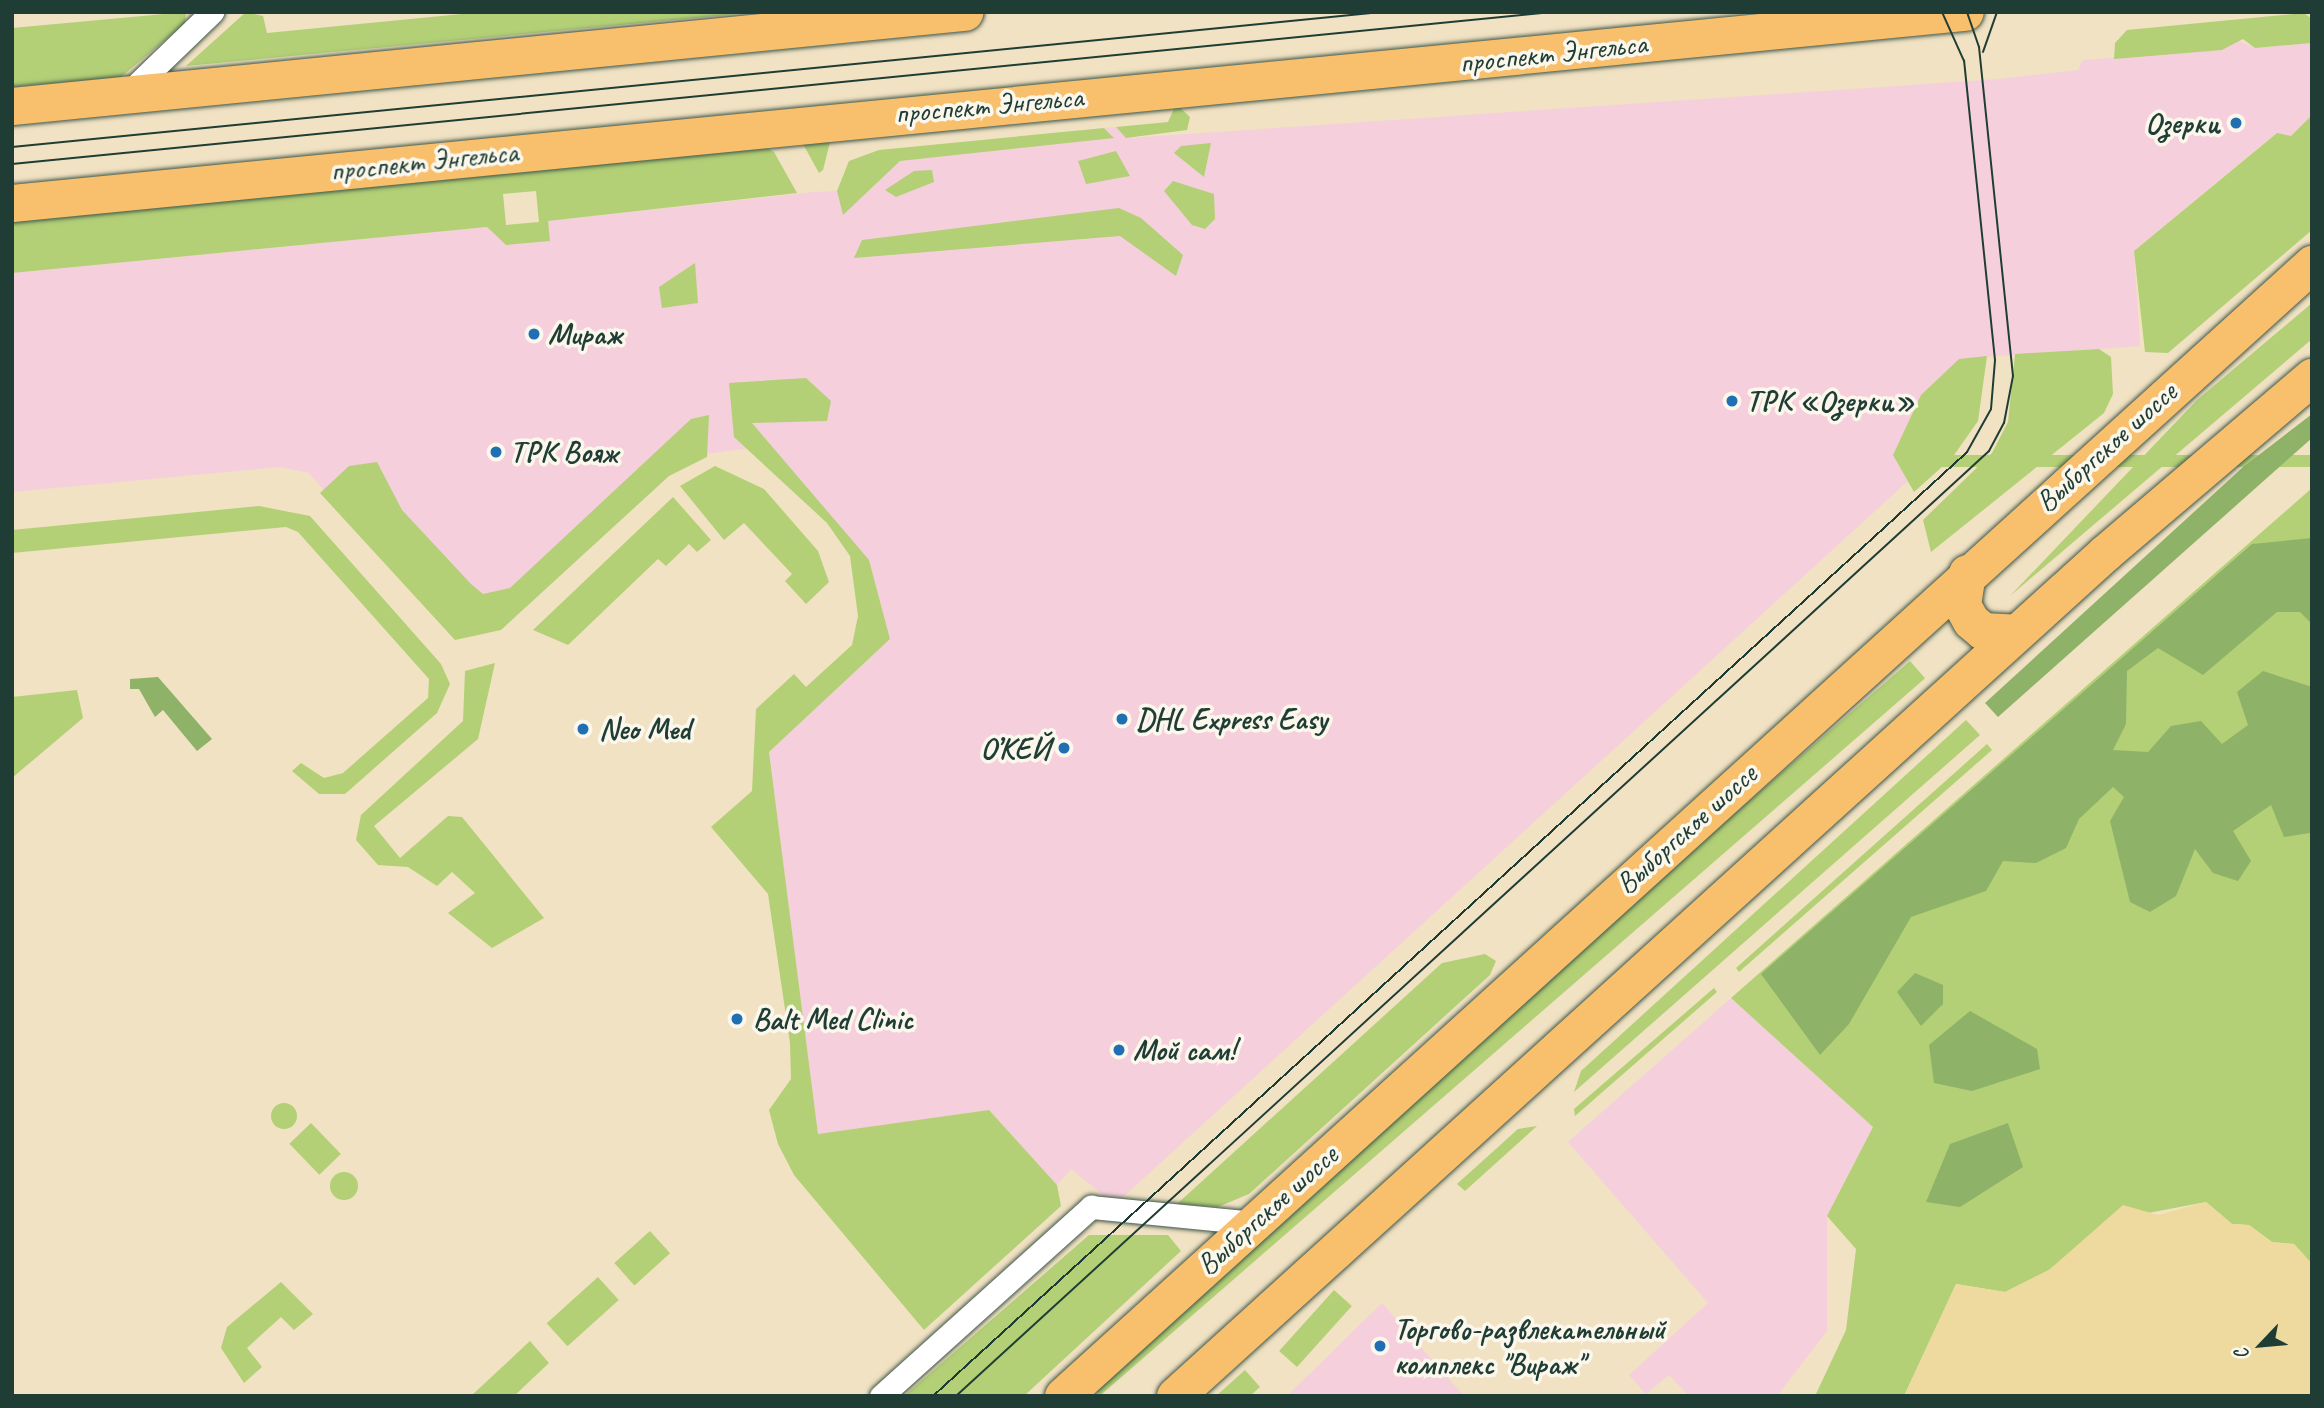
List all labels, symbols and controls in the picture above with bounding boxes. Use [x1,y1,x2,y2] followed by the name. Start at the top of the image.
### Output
[1457,25,1649,81] street label: проспект Энгельса
[894,79,1084,131] street label: проспект Энгельса
[2145,105,2220,141] place label: Озерки
[2226,113,2246,133] marker: Озерки
[328,133,520,189] street label: проспект Энгельса
[548,316,622,352] place label: Мираж
[526,326,542,342] marker: Мираж
[2027,374,2185,520] street label: Выборгское шоссе
[1746,383,1915,419] place label: ТРК «Озерки»
[1724,393,1740,409] marker: ТРК «Озерки»
[510,434,618,470] place label: ТРК Вояж
[488,444,504,460] marker: ТРК Вояж
[1136,701,1328,737] place label: DHL Express Easy
[599,711,690,747] place label: Neo Med
[1114,711,1130,727] marker: DHL Express Easy
[573,719,593,739] marker: Neo Med
[980,730,1050,766] place label: О’КЕЙ
[1056,740,1072,756] marker: О’КЕЙ
[1607,756,1765,902] street label: Выборгское шоссе
[753,1001,913,1037] place label: Balt Med Clinic
[727,1009,747,1029] marker: Balt Med Clinic
[1133,1032,1235,1068] place label: Мой сам!
[1111,1042,1127,1058] marker: Мой сам!
[1188,1137,1346,1283] street label: Выборгское шоссе
[2226,1310,2296,1380] north arrow
[1394,1311,1665,1382] place label: Торгово-развлекательный комплекс "Вираж"
[1372,1338,1388,1354] marker: Торгово-развлекательный комплекс "Вираж"
[2229,1345,2255,1364] text: С

